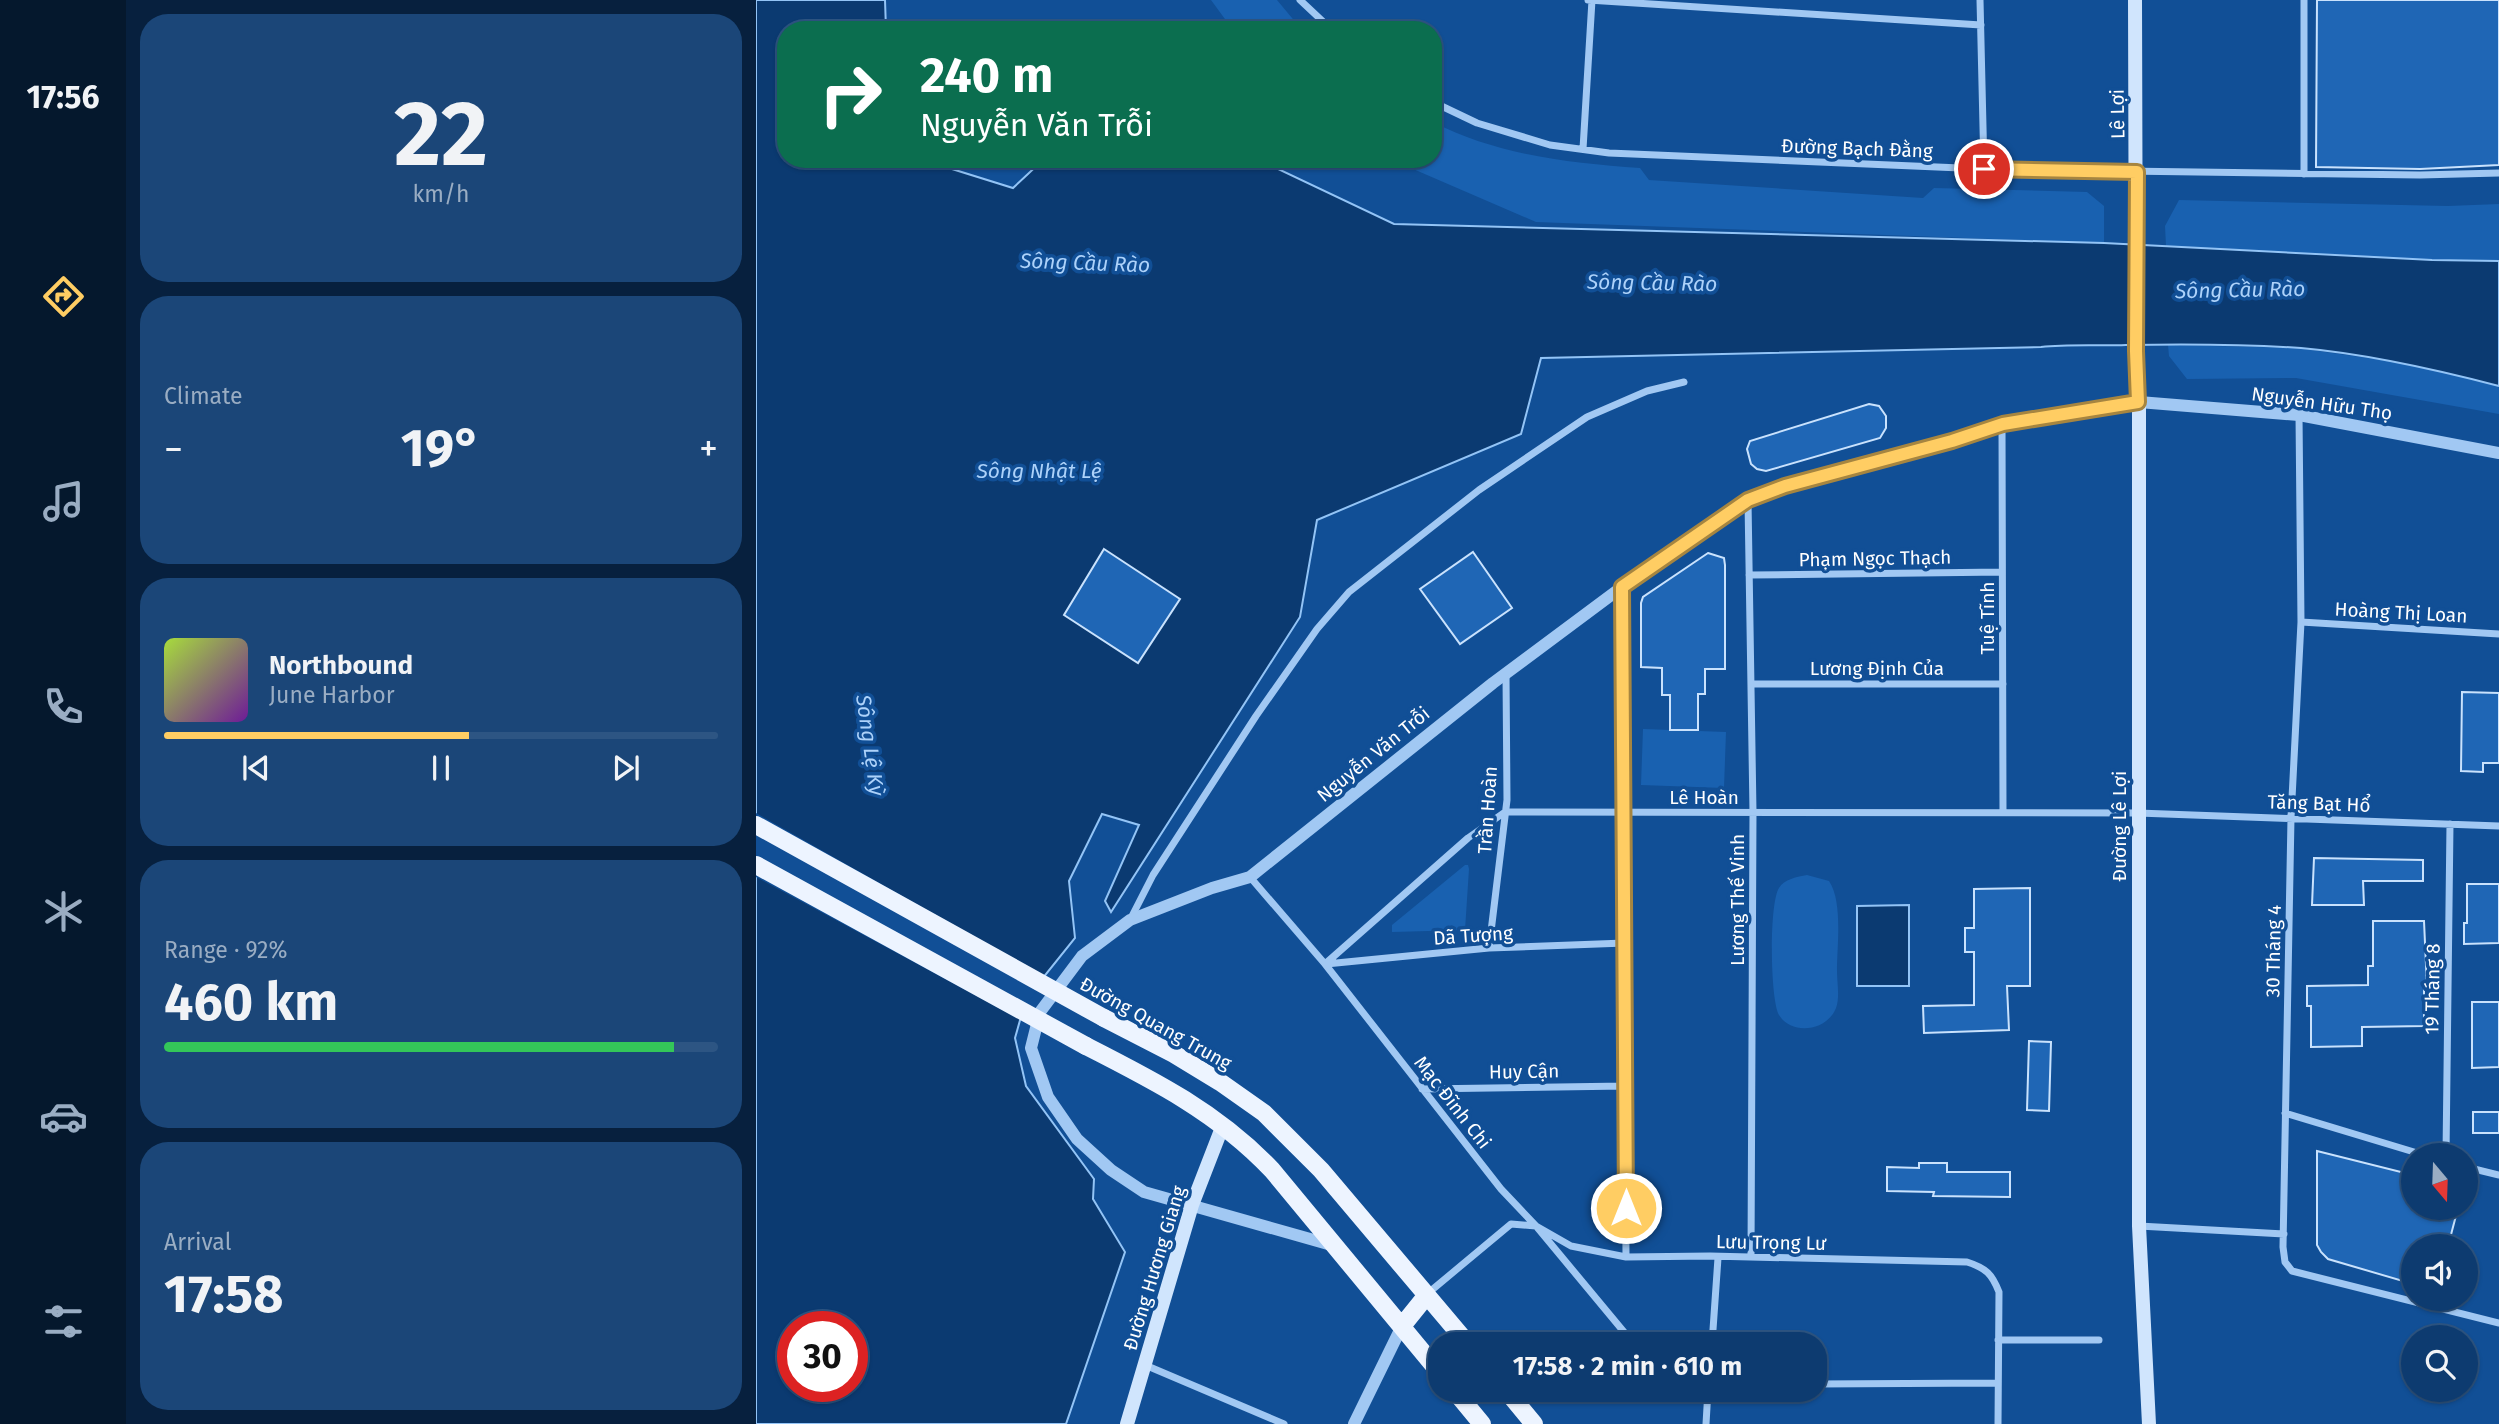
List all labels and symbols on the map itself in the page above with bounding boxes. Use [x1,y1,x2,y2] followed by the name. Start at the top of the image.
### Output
[2106,89,2129,139] street label: Lê Lợi
[1781,134,1933,163] street label: Đường Bạch Đằng
[1954,139,2014,199] pin
[1018,248,1151,278] water label: Sông Cầu Rào
[1586,269,1717,297] water label: Sông Cầu Rào
[2174,276,2305,304] water label: Sông Cầu Rào
[2250,382,2394,425] street label: Nguyễn Hữu Thọ
[975,458,1102,484] water label: Sông Nhật Lệ
[1798,546,1952,571] street label: Phạm Ngọc Thạch
[1976,582,1999,654] street label: Tuệ Tĩnh
[2334,598,2468,627] street label: Hoàng Thị Loan
[1810,657,1944,680] street label: Lương Định Của
[850,692,890,798] water label: Sông Lệ Kỳ
[1312,702,1434,807] street label: Nguyễn Văn Trỗi
[1473,765,1502,855] street label: Trần Hoàn
[2108,771,2131,881] street label: Đường Lê Lợi
[1669,786,1739,809] street label: Lê Hoàn
[2267,790,2371,817] street label: Tăng Bạt Hổ
[1726,834,1749,966] street label: Lương Thế Vinh
[2261,905,2286,997] street label: 30 Tháng 4
[1432,921,1514,950] street label: Dã Tượng
[2420,943,2445,1035] street label: 19 Tháng 8
[1076,972,1236,1075] street label: Đường Quang Trung
[1409,1051,1496,1153] street label: Mạc Đĩnh Chi
[1489,1059,1559,1084] street label: Huy Cận
[2401,1143,2478,1220] north arrow
[1589,1171,1663,1245] position arrow
[1119,1183,1190,1353] street label: Đường Hương Giang
[1716,1230,1827,1255] street label: Lưu Trọng Lư
[777,1311,868,1402] speed limit sign: 30

